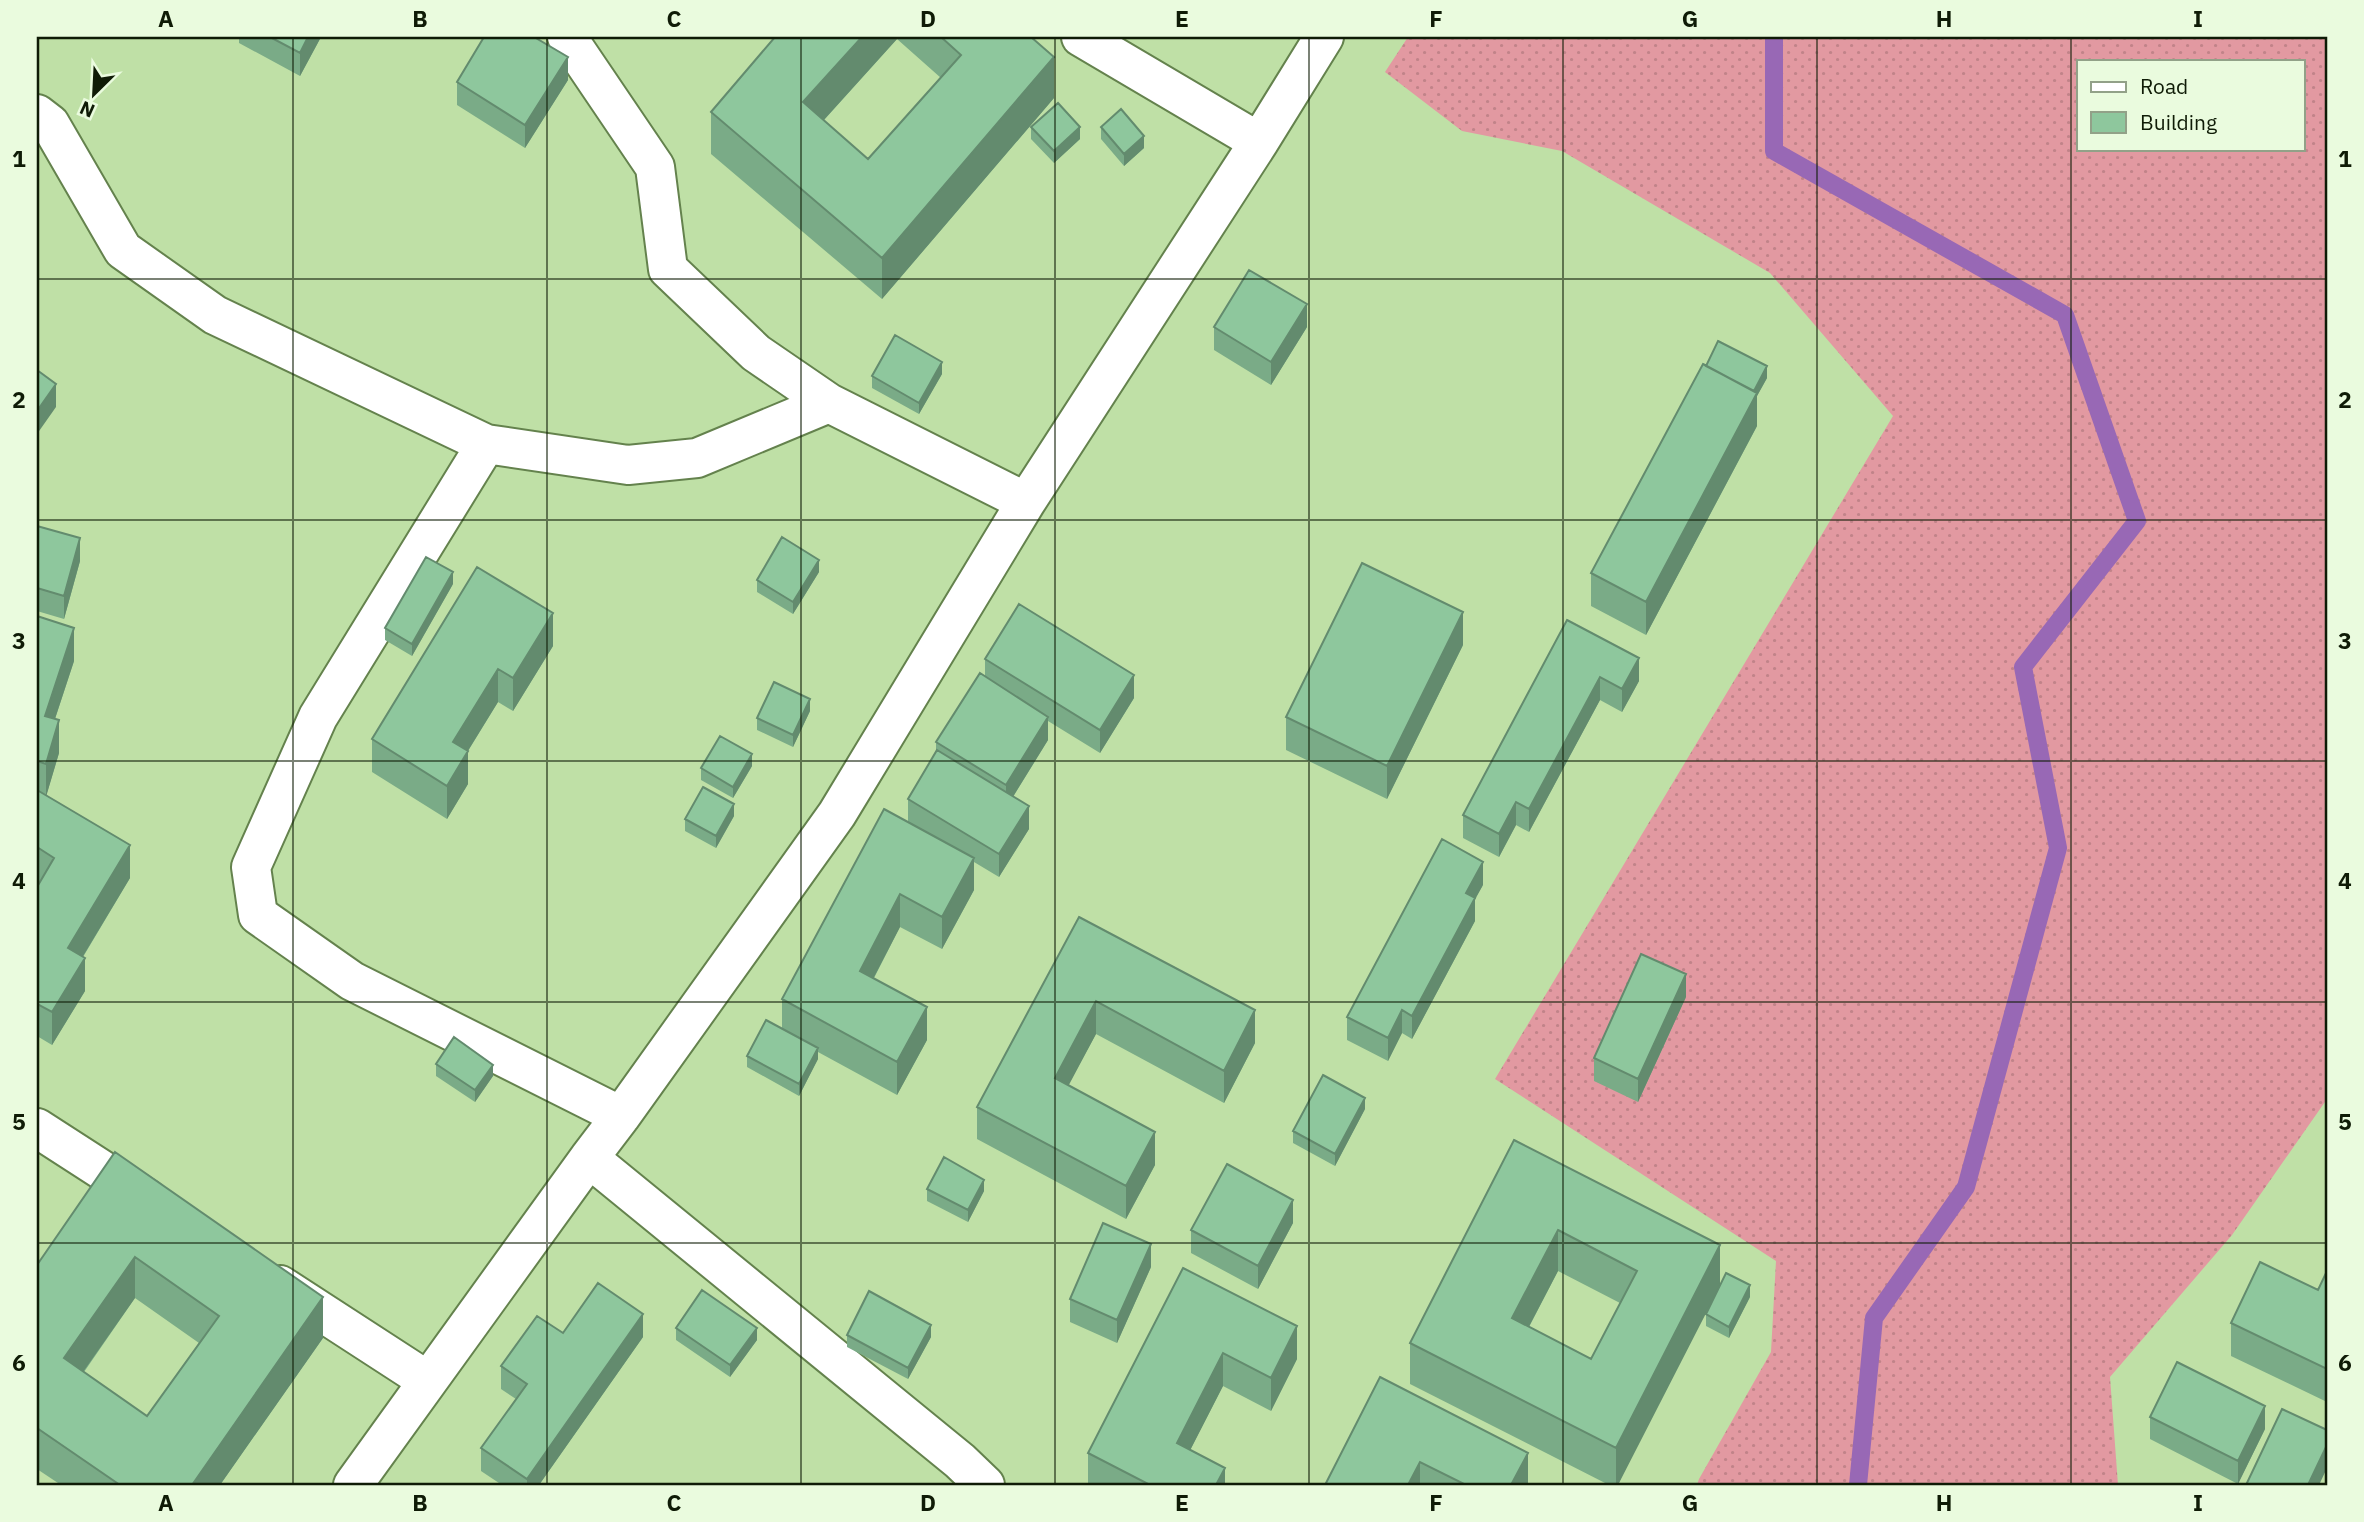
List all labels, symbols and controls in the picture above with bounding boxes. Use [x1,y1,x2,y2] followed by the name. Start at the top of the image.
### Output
[158,3,174,33] text: A
[412,3,428,33] text: B
[667,3,682,33] text: C
[920,3,936,33] text: D
[1175,3,1189,33] text: E
[1429,3,1443,33] text: F
[1682,3,1698,33] text: G
[1936,3,1952,33] text: H
[2193,3,2203,33] text: I
[60,60,130,130] north arrow
[2077,60,2304,150] legend
[2140,72,2188,100] text: Road
[76,96,98,123] text: N
[2140,108,2217,136] text: Building
[12,143,26,173] text: 1
[2338,143,2352,173] text: 1
[12,384,26,414] text: 2
[2338,384,2352,414] text: 2
[12,625,26,655] text: 3
[2338,625,2352,655] text: 3
[12,865,26,895] text: 4
[2338,865,2352,895] text: 4
[12,1106,26,1136] text: 5
[2338,1106,2352,1136] text: 5
[12,1347,26,1377] text: 6
[2338,1347,2352,1377] text: 6
[158,1487,174,1517] text: A
[412,1487,428,1517] text: B
[667,1487,682,1517] text: C
[920,1487,936,1517] text: D
[1175,1487,1189,1517] text: E
[1429,1487,1443,1517] text: F
[1682,1487,1698,1517] text: G
[1936,1487,1952,1517] text: H
[2193,1487,2203,1517] text: I

